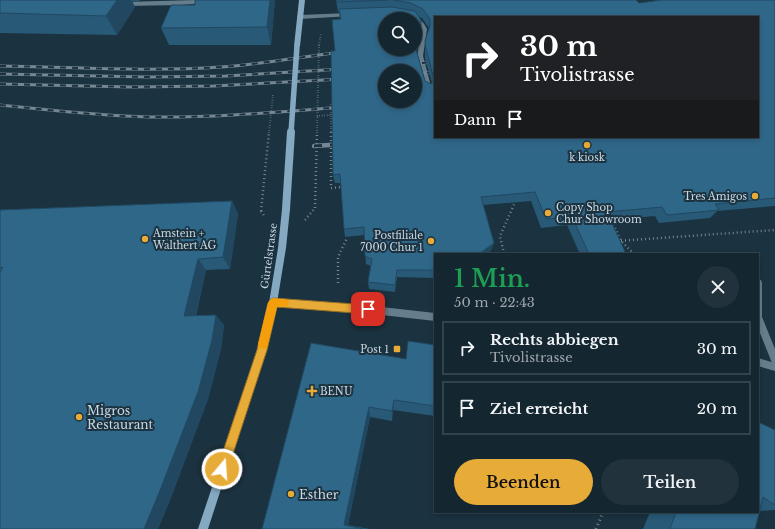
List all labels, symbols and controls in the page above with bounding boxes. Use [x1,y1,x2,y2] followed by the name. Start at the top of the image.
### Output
[378,12,422,108] map controls
[378,12,422,56] button: search
[520,29,597,64] text: 30 m
[454,32,506,84] icon: right
[378,64,422,108] button: layers
[520,64,634,86] text: Tivolistrasse
[504,108,526,130] icon: arrive
[454,110,496,129] text: Dann
[582,140,592,150] marker: k kiosk
[569,151,606,164] place label: k kiosk
[683,190,747,203] place label: Tres Amigos
[750,191,760,201] marker: Tres Amigos
[556,201,642,226] place label: Copy Shop Chur Showroom
[543,208,553,218] marker: Copy Shop Chur Showroom
[258,222,280,290] street label: Gürtelstrasse
[152,227,217,252] place label: Amstein + Walthert AG
[360,229,423,254] place label: Postfiliale 7000 Chur 1
[140,234,150,244] marker: Amstein + Walthert AG
[426,236,436,246] marker: Postfiliale 7000 Chur 1
[454,264,530,293] text: 1 Min.
[697,266,739,308] button: close
[351,292,385,326] pin
[454,294,535,311] text: 50 m · 22:43
[357,298,379,320] icon: arrive
[490,330,619,349] text: Rechts abbiegen
[456,337,478,359] icon: right
[697,339,737,358] text: 30 m
[360,343,389,356] place label: Post 1
[392,344,402,354] marker: Post 1
[490,349,573,366] text: Tivolistrasse
[320,385,353,398] place label: BENU
[307,386,317,396] marker: BENU
[456,397,478,419] icon: arrive
[490,399,588,418] text: Ziel erreicht
[697,399,737,418] text: 20 m
[87,403,154,432] place label: Migros Restaurant
[74,412,84,422] marker: Migros Restaurant
[201,448,243,490] position arrow
[454,459,593,505] button: Beenden
[601,459,739,505] button: Teilen
[299,487,339,502] place label: Esther
[286,489,296,499] marker: Esther

